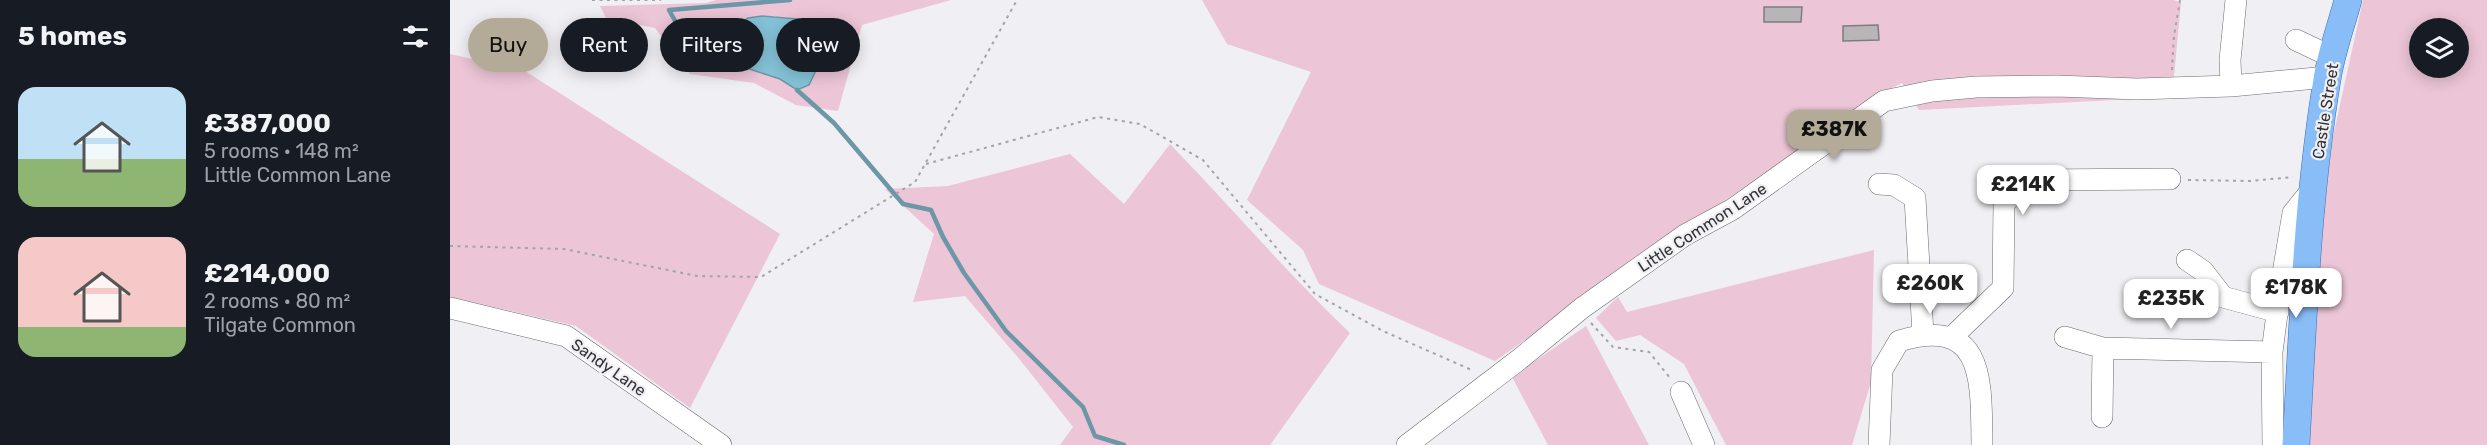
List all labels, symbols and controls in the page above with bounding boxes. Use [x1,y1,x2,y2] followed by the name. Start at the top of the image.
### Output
[468,18,548,72] chip: Buy
[560,18,648,72] chip: Rent
[660,18,764,72] chip: Filters
[776,18,860,72] chip: New
[2409,18,2469,78] map controls
[2409,18,2469,78] button: layers
[399,20,432,53] icon: filters
[18,21,127,52] text: 5 homes
[2309,62,2342,160] street label: Castle Street
[204,108,331,139] text: £387,000
[1792,110,1876,161] pin: £387K
[66,111,138,183] icon: home
[1801,117,1867,141] text: £387K
[204,139,359,163] text: 5 rooms · 148 m²
[204,163,391,187] text: Little Common Lane
[1981,165,2065,216] pin: £214K
[1991,172,2055,196] text: £214K
[1634,179,1770,276] street label: Little Common Lane
[204,258,330,289] text: £214,000
[66,261,138,333] icon: home
[1888,264,1972,315] pin: £260K
[2254,268,2338,319] pin: £178K
[1896,271,1964,295] text: £260K
[2265,275,2327,299] text: £178K
[2129,279,2213,330] pin: £235K
[2138,286,2204,310] text: £235K
[204,289,350,313] text: 2 rooms · 80 m²
[204,313,356,337] text: Tilgate Common
[568,335,650,400] street label: Sandy Lane

